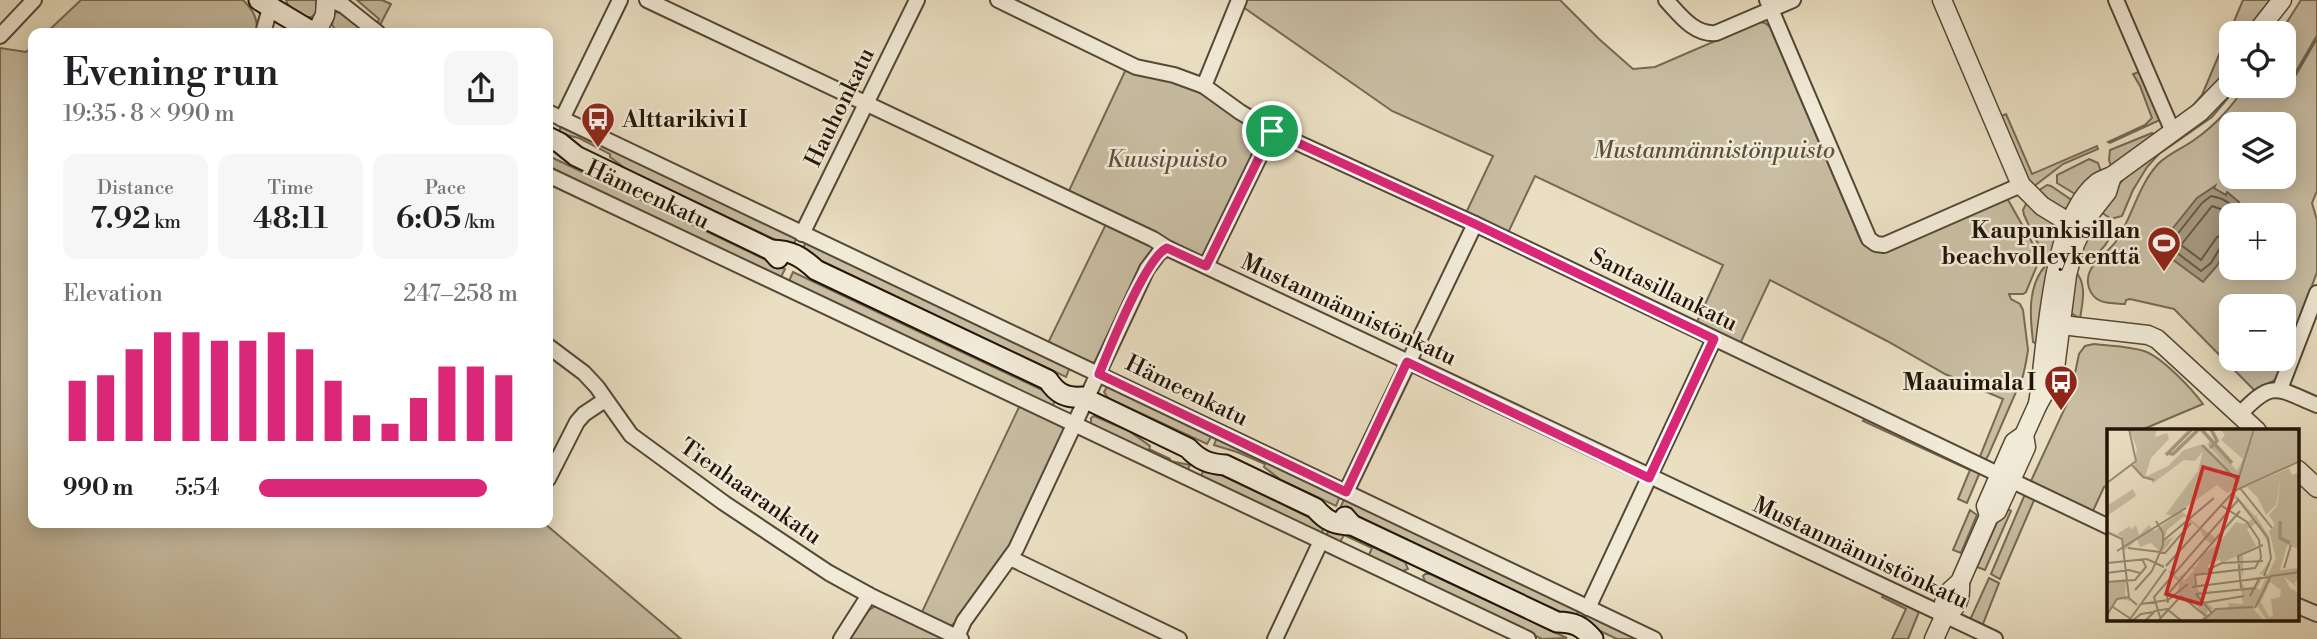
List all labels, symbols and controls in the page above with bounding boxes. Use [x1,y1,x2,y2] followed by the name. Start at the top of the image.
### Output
[2219,21,2296,371] map controls
[2219,21,2296,98] button: locate
[799,43,881,172] street label: Hauhonkatu
[63,50,278,97] text: Evening run
[444,51,518,125] button: share
[63,100,235,128] text: 19:35 · 8 × 990 m
[579,100,617,149] bus stop icon: Alttarikivi I
[1242,101,1302,161] pin
[621,106,748,134] place label: Alttarikivi I
[1253,112,1291,150] icon: arrive
[2219,112,2296,189] button: layers
[1593,137,1835,165] park label: Mustanmännistönpuisto
[1107,146,1227,174] park label: Kuusipuisto
[581,154,714,236] street label: Hämeenkatu
[97,176,174,200] text: Distance
[268,176,313,200] text: Time
[425,176,466,200] text: Pace
[90,200,150,238] text: 7.92
[253,200,328,238] text: 48:11
[396,200,461,238] text: 6:05
[2219,203,2296,280] button: +
[150,210,181,234] text: km
[461,210,495,234] text: /km
[1941,217,2141,271] place label: Kaupunkisillan beachvolleykenttä
[2145,224,2183,273] sports icon: Kaupunkisillan beachvolleykenttä
[1585,242,1742,338] street label: Santasillankatu
[1236,248,1461,372] street label: Mustanmännistönkatu
[63,280,163,308] text: Elevation
[403,280,518,308] text: 247–258 m
[2219,294,2296,371] button: −
[1121,349,1252,433] street label: Hämeenkatu
[2042,363,2080,412] bus stop icon: Maauimala I
[1902,369,2036,397] place label: Maauimala I
[2107,429,2300,622] inset map
[674,433,827,551] street label: Tienhaarankatu
[63,474,133,502] text: 990 m
[175,474,220,502] text: 5:54
[1748,491,1973,615] street label: Mustanmännistönkatu

